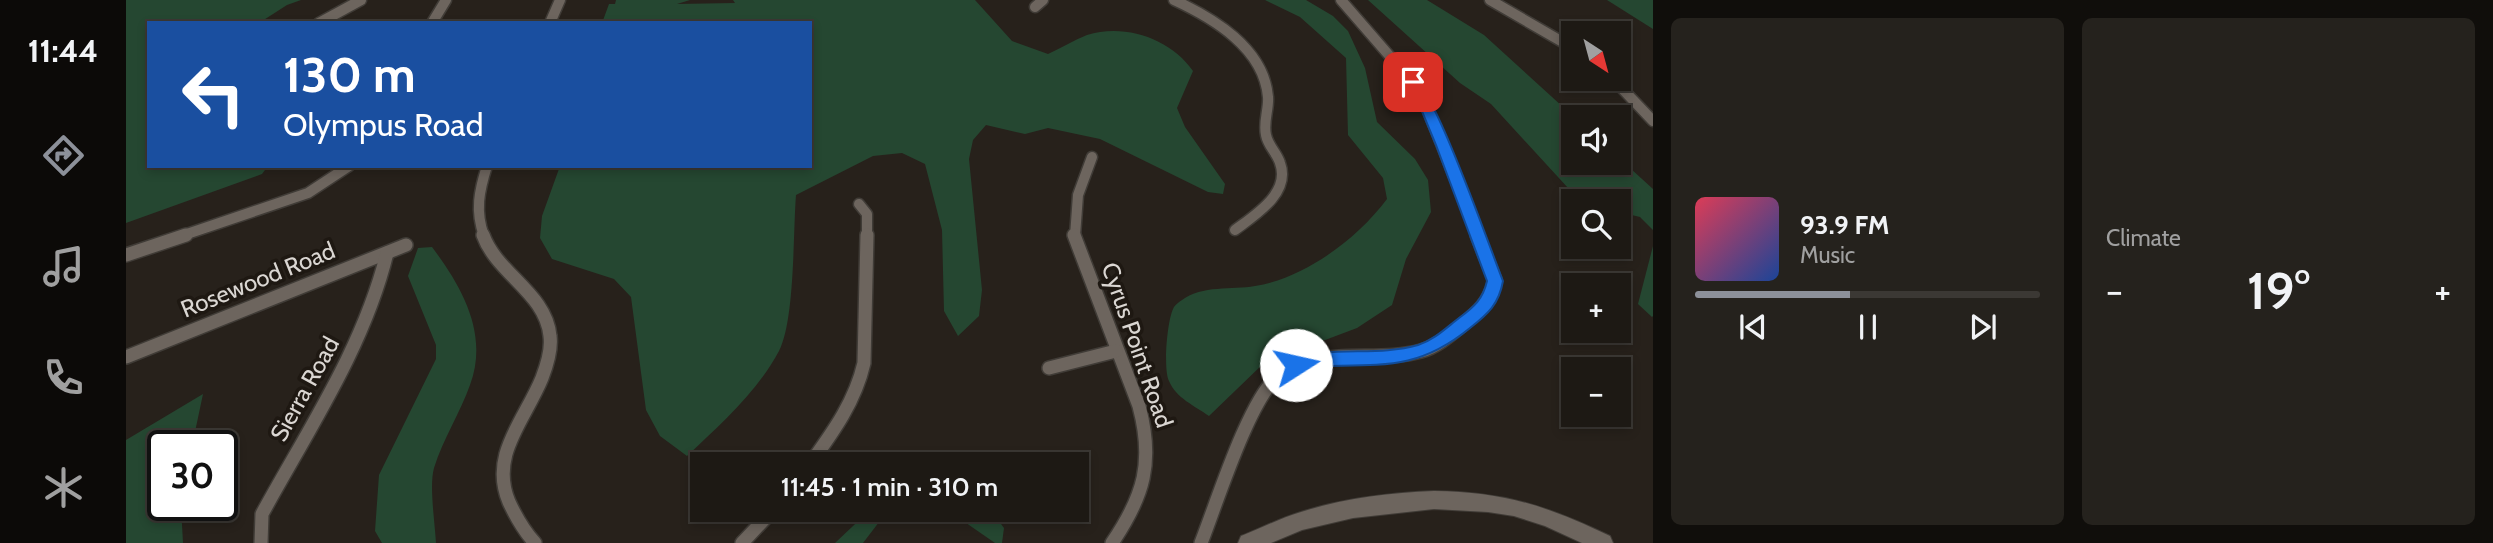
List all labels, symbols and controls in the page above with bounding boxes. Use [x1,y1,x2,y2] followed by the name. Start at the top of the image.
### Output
[1561,21,1631,91] north arrow
[1561,21,1631,427] map controls
[28,31,98,70] text: 11:44
[283,45,416,104] text: 130 m
[168,49,259,140] icon: left
[1383,52,1443,112] pin
[1394,63,1432,101] icon: arrive
[283,105,483,144] text: Olympus Road
[1561,105,1631,175] button: sound
[39,131,88,180] icon: directions
[1561,189,1631,259] button: search
[1800,209,1889,241] text: 93.9 FM
[2106,224,2181,252] text: Climate
[176,235,339,324] street label: Rosewood Road
[1800,241,1855,269] text: Music
[39,242,88,291] icon: music
[1096,258,1179,431] street label: Cyrus Point Road
[2247,259,2310,322] text: 19°
[2106,267,2123,314] text: −
[2434,267,2451,314] text: +
[1561,273,1631,343] button: +
[1734,308,1772,346] icon: previous
[1849,308,1887,346] icon: pause
[1964,308,2002,346] icon: next
[1259,328,1333,402] position arrow
[264,331,345,446] street label: Sierra Road
[39,353,88,402] icon: phone
[1561,357,1631,427] button: −
[147,430,238,521] speed limit sign: 30
[39,463,88,512] icon: climate
[781,471,998,503] text: 11:45 · 1 min · 310 m

